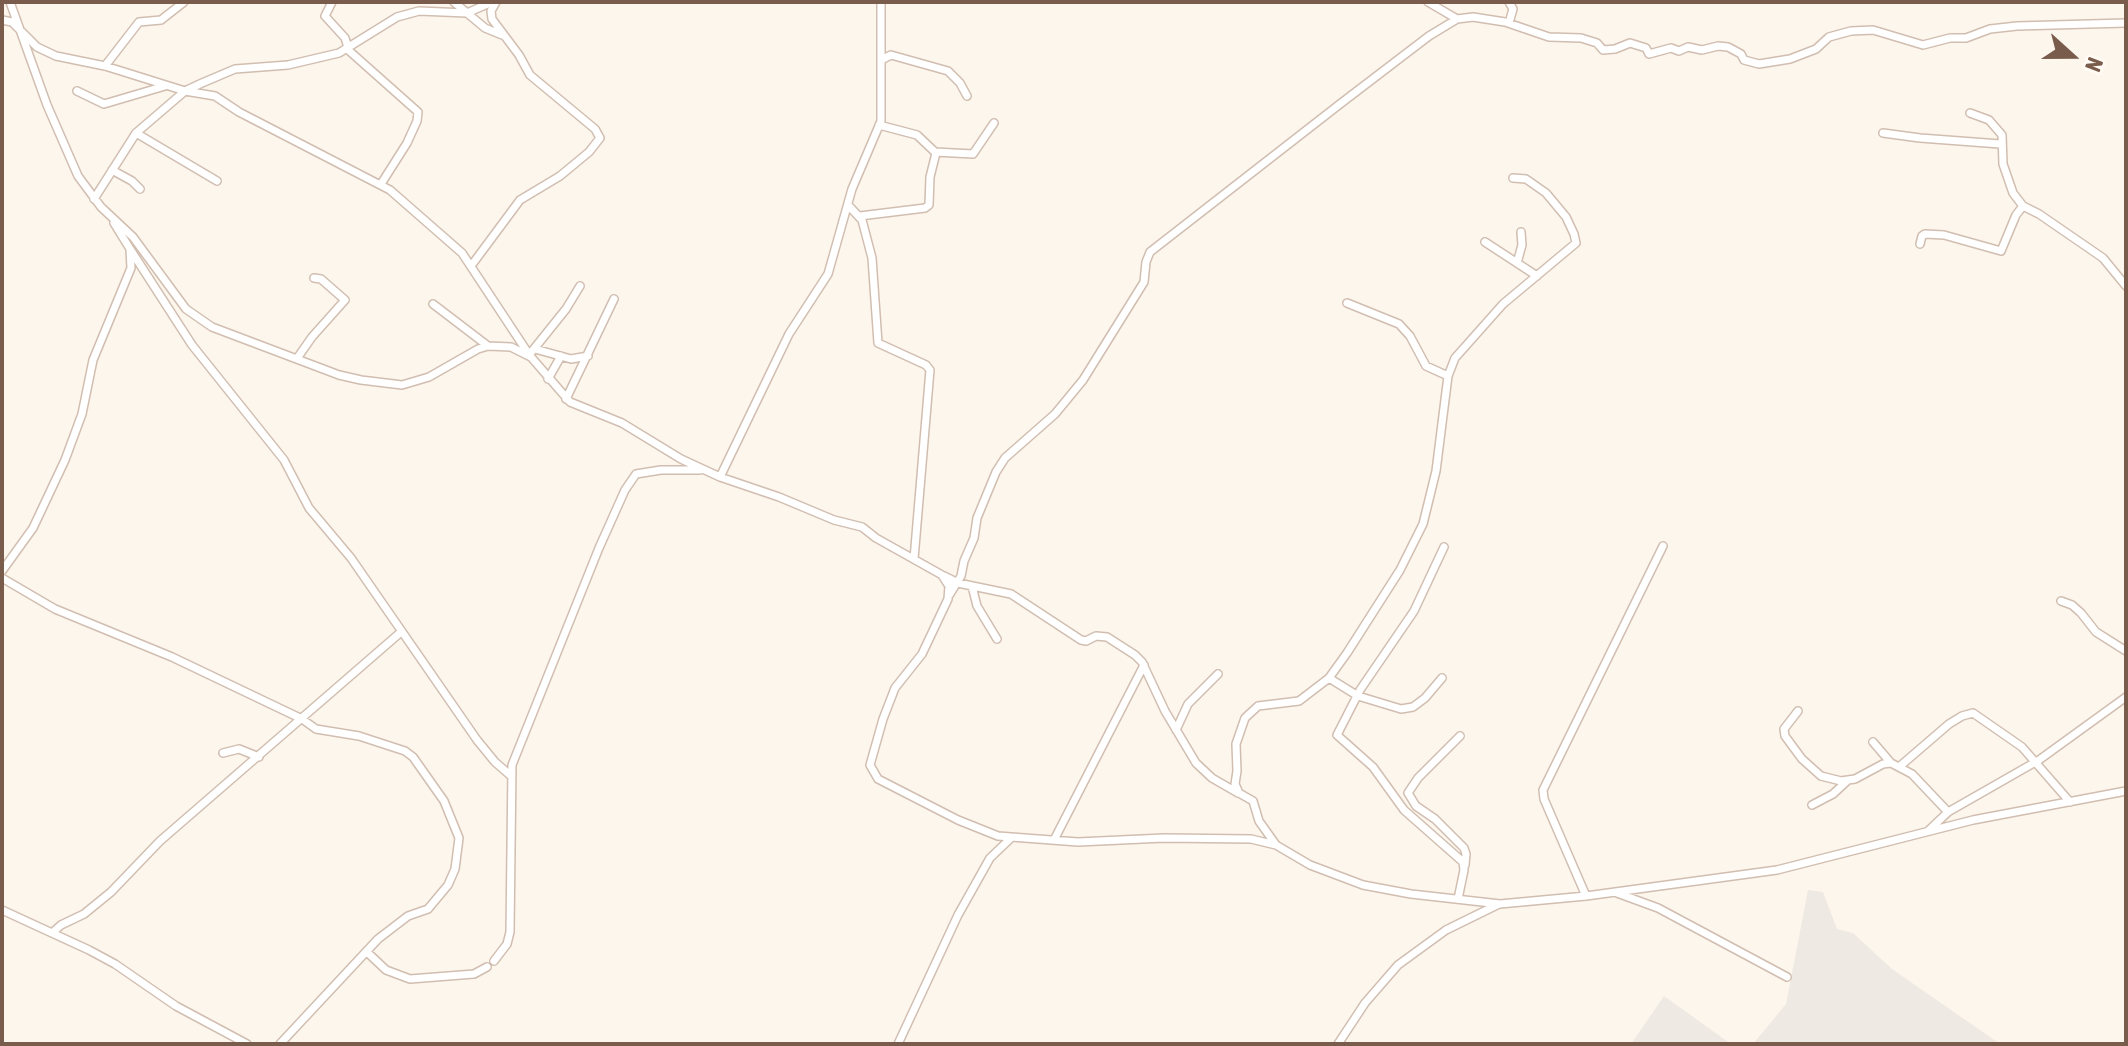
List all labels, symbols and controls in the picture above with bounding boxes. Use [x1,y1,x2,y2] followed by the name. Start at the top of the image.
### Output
[2032,16,2112,96] north arrow
[2080,54,2109,75] text: N

